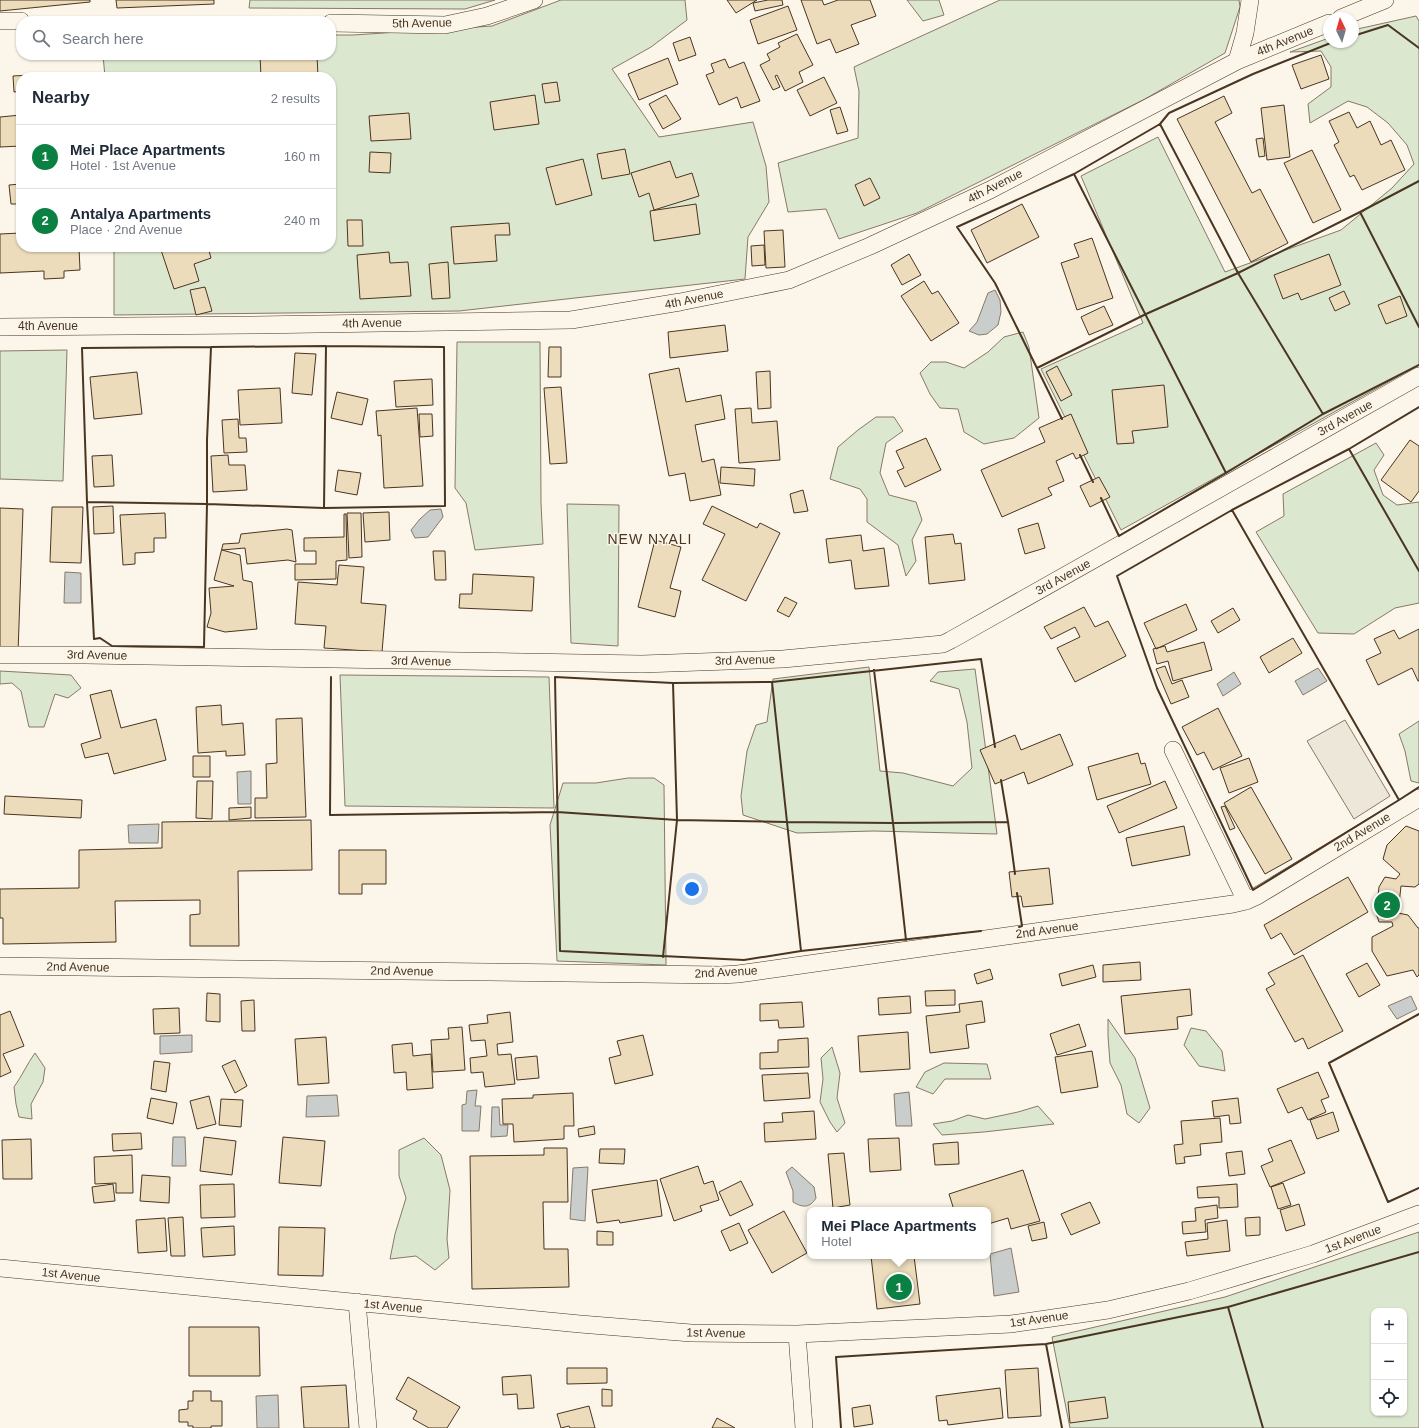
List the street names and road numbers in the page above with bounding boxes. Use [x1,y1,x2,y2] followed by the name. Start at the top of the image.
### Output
[392,15,452,31] street label: 5th Avenue
[1255,23,1316,59] street label: 4th Avenue
[965,166,1025,206] street label: 4th Avenue
[663,286,725,312] street label: 4th Avenue
[342,315,402,331] street label: 4th Avenue
[18,319,78,333] street label: 4th Avenue
[1315,397,1375,439] street label: 3rd Avenue
[1033,556,1093,598] street label: 3rd Avenue
[67,647,128,663] street label: 3rd Avenue
[715,652,776,668] street label: 3rd Avenue
[391,653,452,669] street label: 3rd Avenue
[1331,810,1393,854] street label: 2nd Avenue
[1015,919,1080,941] street label: 2nd Avenue
[46,959,110,975] street label: 2nd Avenue
[370,963,434,979] street label: 2nd Avenue
[694,963,758,981] street label: 2nd Avenue
[1323,1222,1383,1256] street label: 1st Avenue
[41,1265,101,1285] street label: 1st Avenue
[363,1296,423,1316] street label: 1st Avenue
[1009,1308,1070,1330] street label: 1st Avenue
[686,1325,746,1341] street label: 1st Avenue

